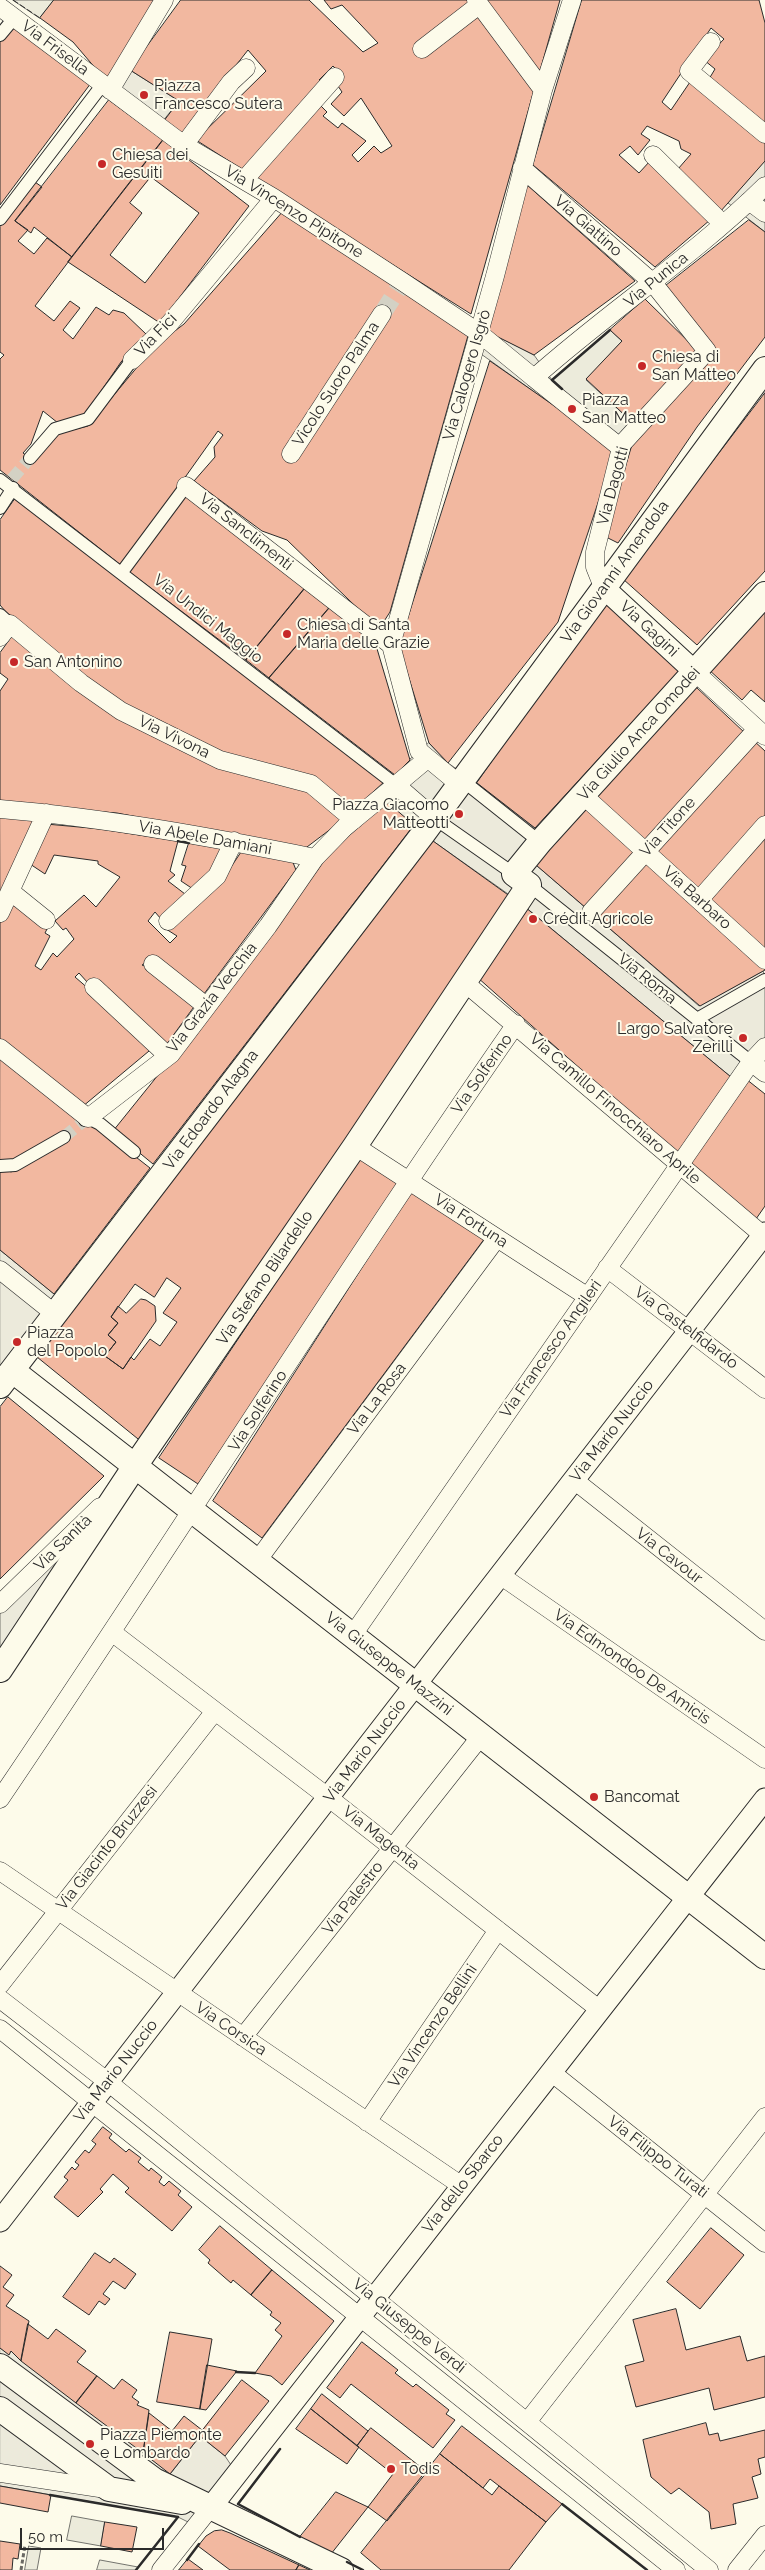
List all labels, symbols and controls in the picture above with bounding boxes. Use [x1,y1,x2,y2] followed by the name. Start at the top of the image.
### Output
[17,16,93,80] street label: Via Frisella
[154,76,283,114] place label: Piazza Francesco Sutera
[138,89,150,101] marker: Piazza Francesco Sutera
[112,145,189,183] place label: Chiesa dei Gesuiti
[96,158,108,170] marker: Chiesa dei Gesuiti
[221,162,367,262] street label: Via Vincenzo Pipitone
[550,191,626,261] street label: Via Giattino
[620,248,692,312] street label: Via Punica
[439,307,495,443] street label: Via Calogero Isgrò
[131,310,181,360] street label: Via Fici
[289,318,383,450] street label: Vicolo Suoro Palma
[652,347,736,385] place label: Chiesa di San Matteo
[636,360,648,372] marker: Chiesa di San Matteo
[582,390,666,428] place label: Piazza San Matteo
[566,403,578,415] marker: Piazza San Matteo
[593,445,633,527] street label: Via Dagotti
[195,489,297,575] street label: Via Sanclimenti
[557,497,673,647] street label: Via Giovanni Amendola
[149,570,267,668] street label: Via Undici Maggio
[616,597,682,661] street label: Via Gagini
[297,615,430,653] place label: Chiesa di Santa Maria delle Grazie
[281,628,293,640] marker: Chiesa di Santa Maria delle Grazie
[24,652,122,672] place label: San Antonino
[8,656,20,668] marker: San Antonino
[574,663,704,805] street label: Via Giulio Anca Omodei
[135,711,213,763] street label: Via Vivona
[636,793,700,861] street label: Via Titone
[332,795,449,833] place label: Piazza Giacomo Matteotti
[453,808,465,820] marker: Piazza Giacomo Matteotti
[137,817,273,859] street label: Via Abele Damiani
[659,862,735,934] street label: Via Barbaro
[543,909,653,929] place label: Crédit Agricole
[527,913,539,925] marker: Crédit Agricole
[163,939,261,1057] street label: Via Grazia Vecchia
[614,949,680,1009] street label: Via Roma
[617,1019,733,1057] place label: Largo Salvatore Zerilli
[525,1029,705,1189] street label: Via Camillo Finocchiaro Aprile
[447,1030,517,1118] street label: Via Solferino
[737,1032,749,1044] marker: Largo Salvatore Zerilli
[160,1046,262,1174] street label: Via Edoardo Alagna
[431,1190,511,1252] street label: Via Fortuna
[213,1207,317,1349] street label: Via Stefano Bilardello
[496,1276,606,1422] street label: Via Francesco Angileri
[630,1283,742,1373] street label: Via Castelfidardo
[27,1323,107,1361] place label: Piazza del Popolo
[11,1336,23,1348] marker: Piazza del Popolo
[344,1359,410,1439] street label: Via La Rosa
[225,1367,291,1455] street label: Via Solferino
[566,1376,658,1486] street label: Via Mario Nuccio
[30,1511,96,1575] street label: Via Sanità
[632,1524,706,1588] street label: Via Cavour
[550,1605,714,1729] street label: Via Edmondoo De Amicis
[321,1608,457,1720] street label: Via Giuseppe Mazzini
[320,1695,410,1807] street label: Via Mario Nuccio
[52,1782,162,1914] street label: Via Giacinto Bruzzesi
[604,1787,680,1807] place label: Bancomat
[588,1791,600,1803] marker: Bancomat
[339,1802,423,1874] street label: Via Magenta
[319,1858,387,1938] street label: Via Palestro
[385,1961,481,2091] street label: Via Vincenzo Bellini
[192,1998,270,2060] street label: Via Corsica
[70,2016,162,2126] street label: Via Mario Nuccio
[604,2112,712,2202] street label: Via Filippo Turati
[418,2131,508,2237] street label: Via dello Sbarco
[349,2275,469,2377] street label: Via Giuseppe Verdi
[100,2425,222,2463] place label: Piazza Piemonte e Lombardo
[84,2438,96,2450] marker: Piazza Piemonte e Lombardo
[401,2459,440,2479] place label: Todis
[385,2463,397,2475] marker: Todis
[22,2518,166,2550] scale bar
[28,2528,63,2546] text: 50 m

